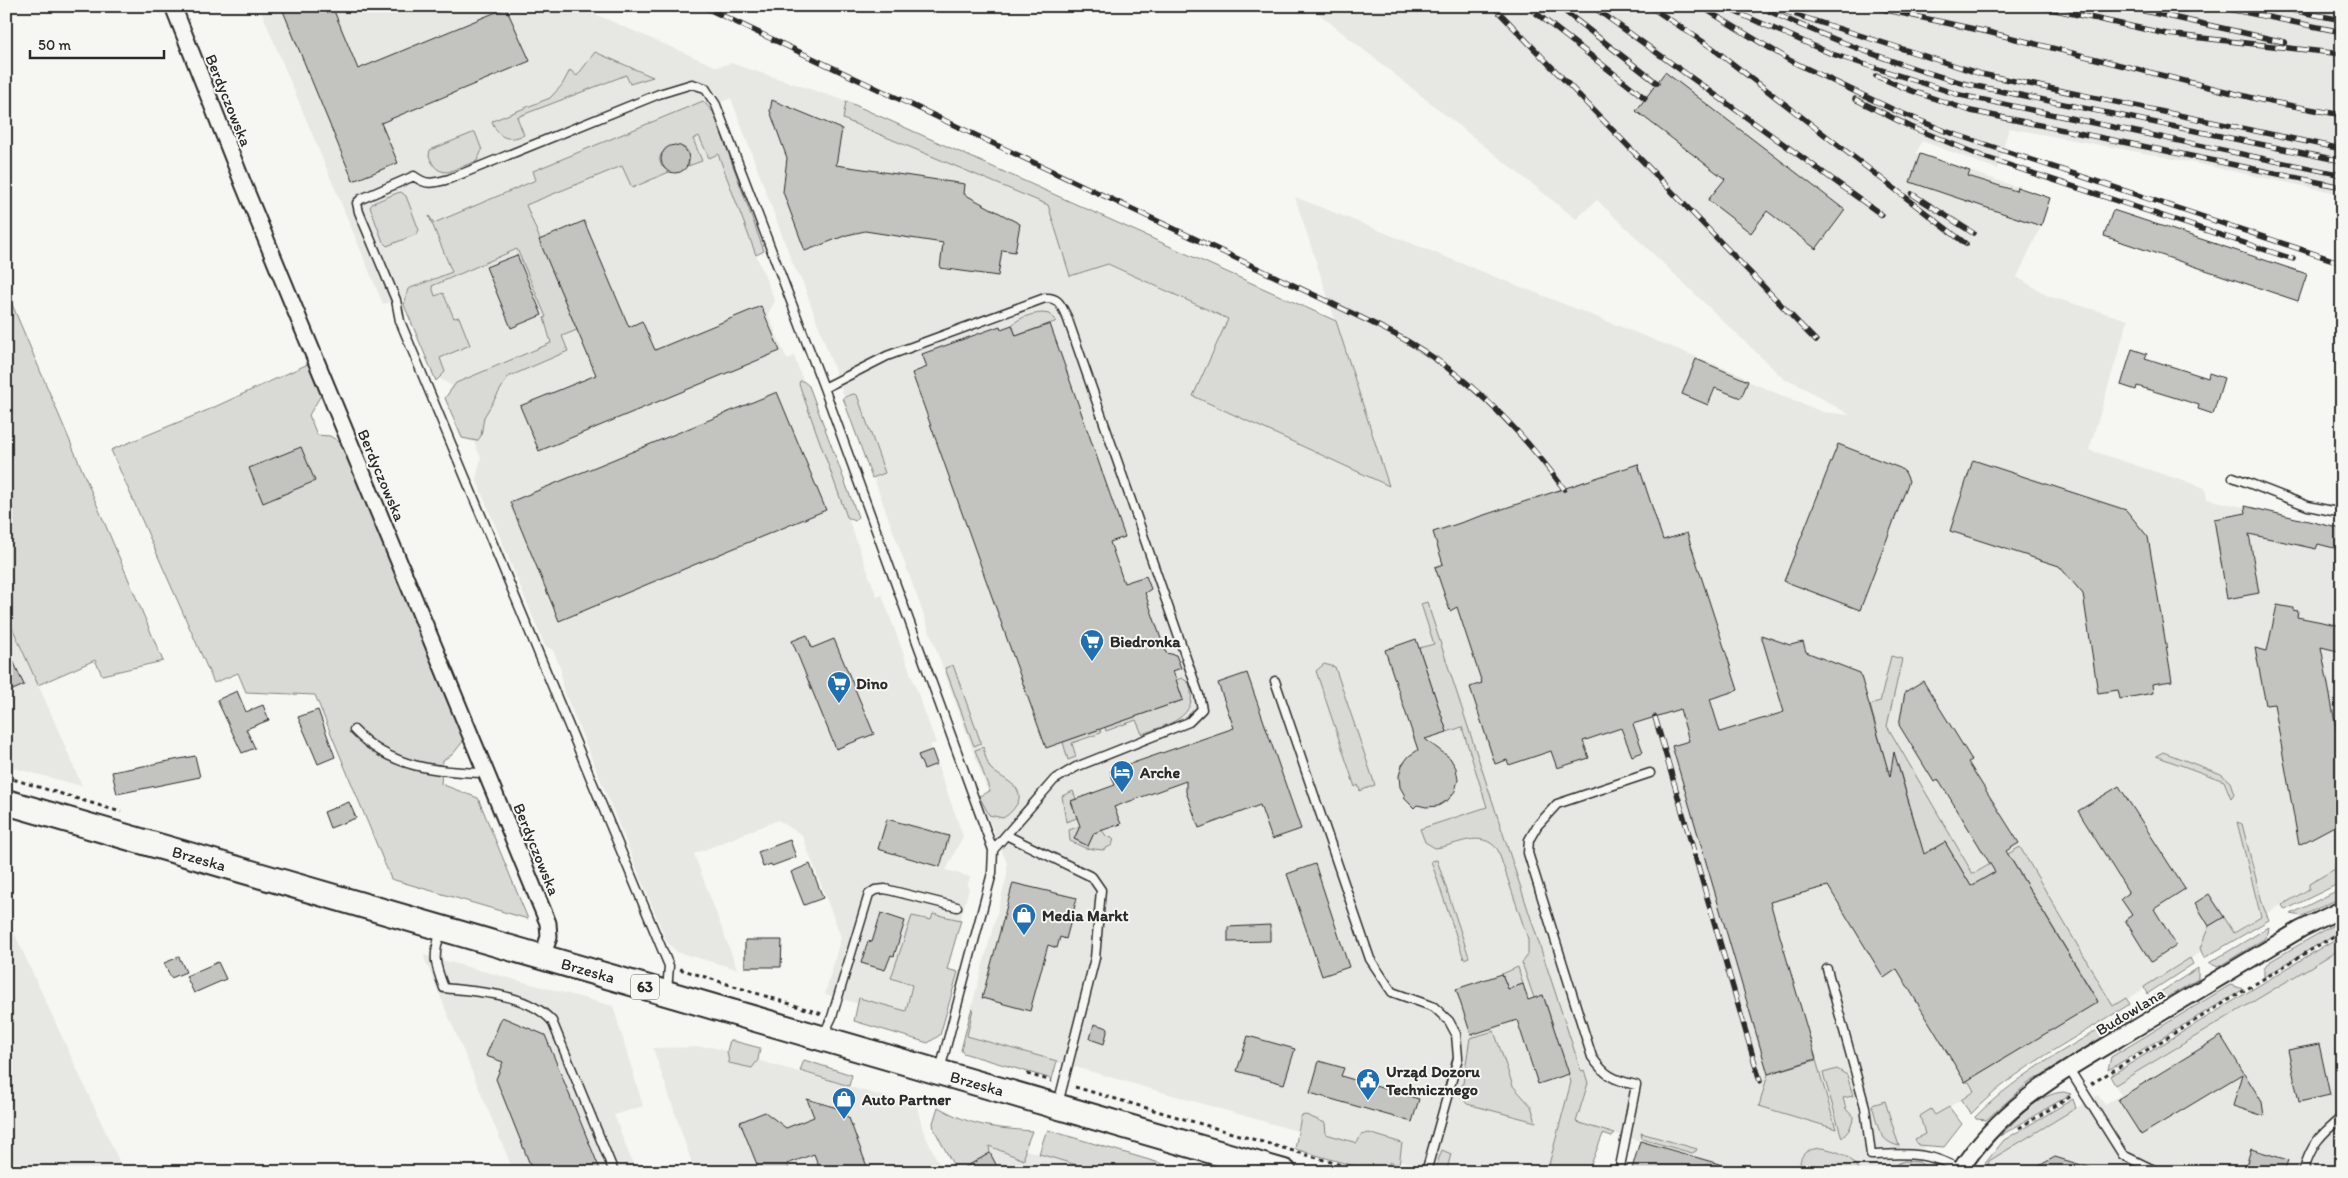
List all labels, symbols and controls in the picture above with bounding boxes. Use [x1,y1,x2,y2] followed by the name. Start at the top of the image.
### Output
[30,28,164,60] scale bar
[38,36,71,54] text: 50 m
[201,51,256,150] street label: Berdyczowska
[354,426,410,525] street label: Berdyczowska
[1079,628,1105,662] supermarket icon: Biedronka
[1110,632,1181,651] place label: Biedronka
[826,670,852,704] supermarket icon: Dino
[856,674,888,693] place label: Dino
[1109,759,1135,793] hotel icon: Arche
[1139,763,1180,782] place label: Arche
[509,800,564,899] street label: Berdyczowska
[170,842,228,875] street label: Brzeska
[1011,902,1037,936] shop icon: Media Markt
[1042,906,1129,925] place label: Media Markt
[559,954,617,987] street label: Brzeska
[631,974,659,1000] road number: 63
[2092,983,2169,1039] street label: Budowlana
[1385,1062,1480,1100] place label: Urząd Dozoru Technicznego
[948,1067,1006,1100] street label: Brzeska
[1355,1067,1381,1101] public building icon: Urząd Dozoru Technicznego
[831,1086,857,1120] shop icon: Auto Partner
[861,1090,952,1109] place label: Auto Partner

